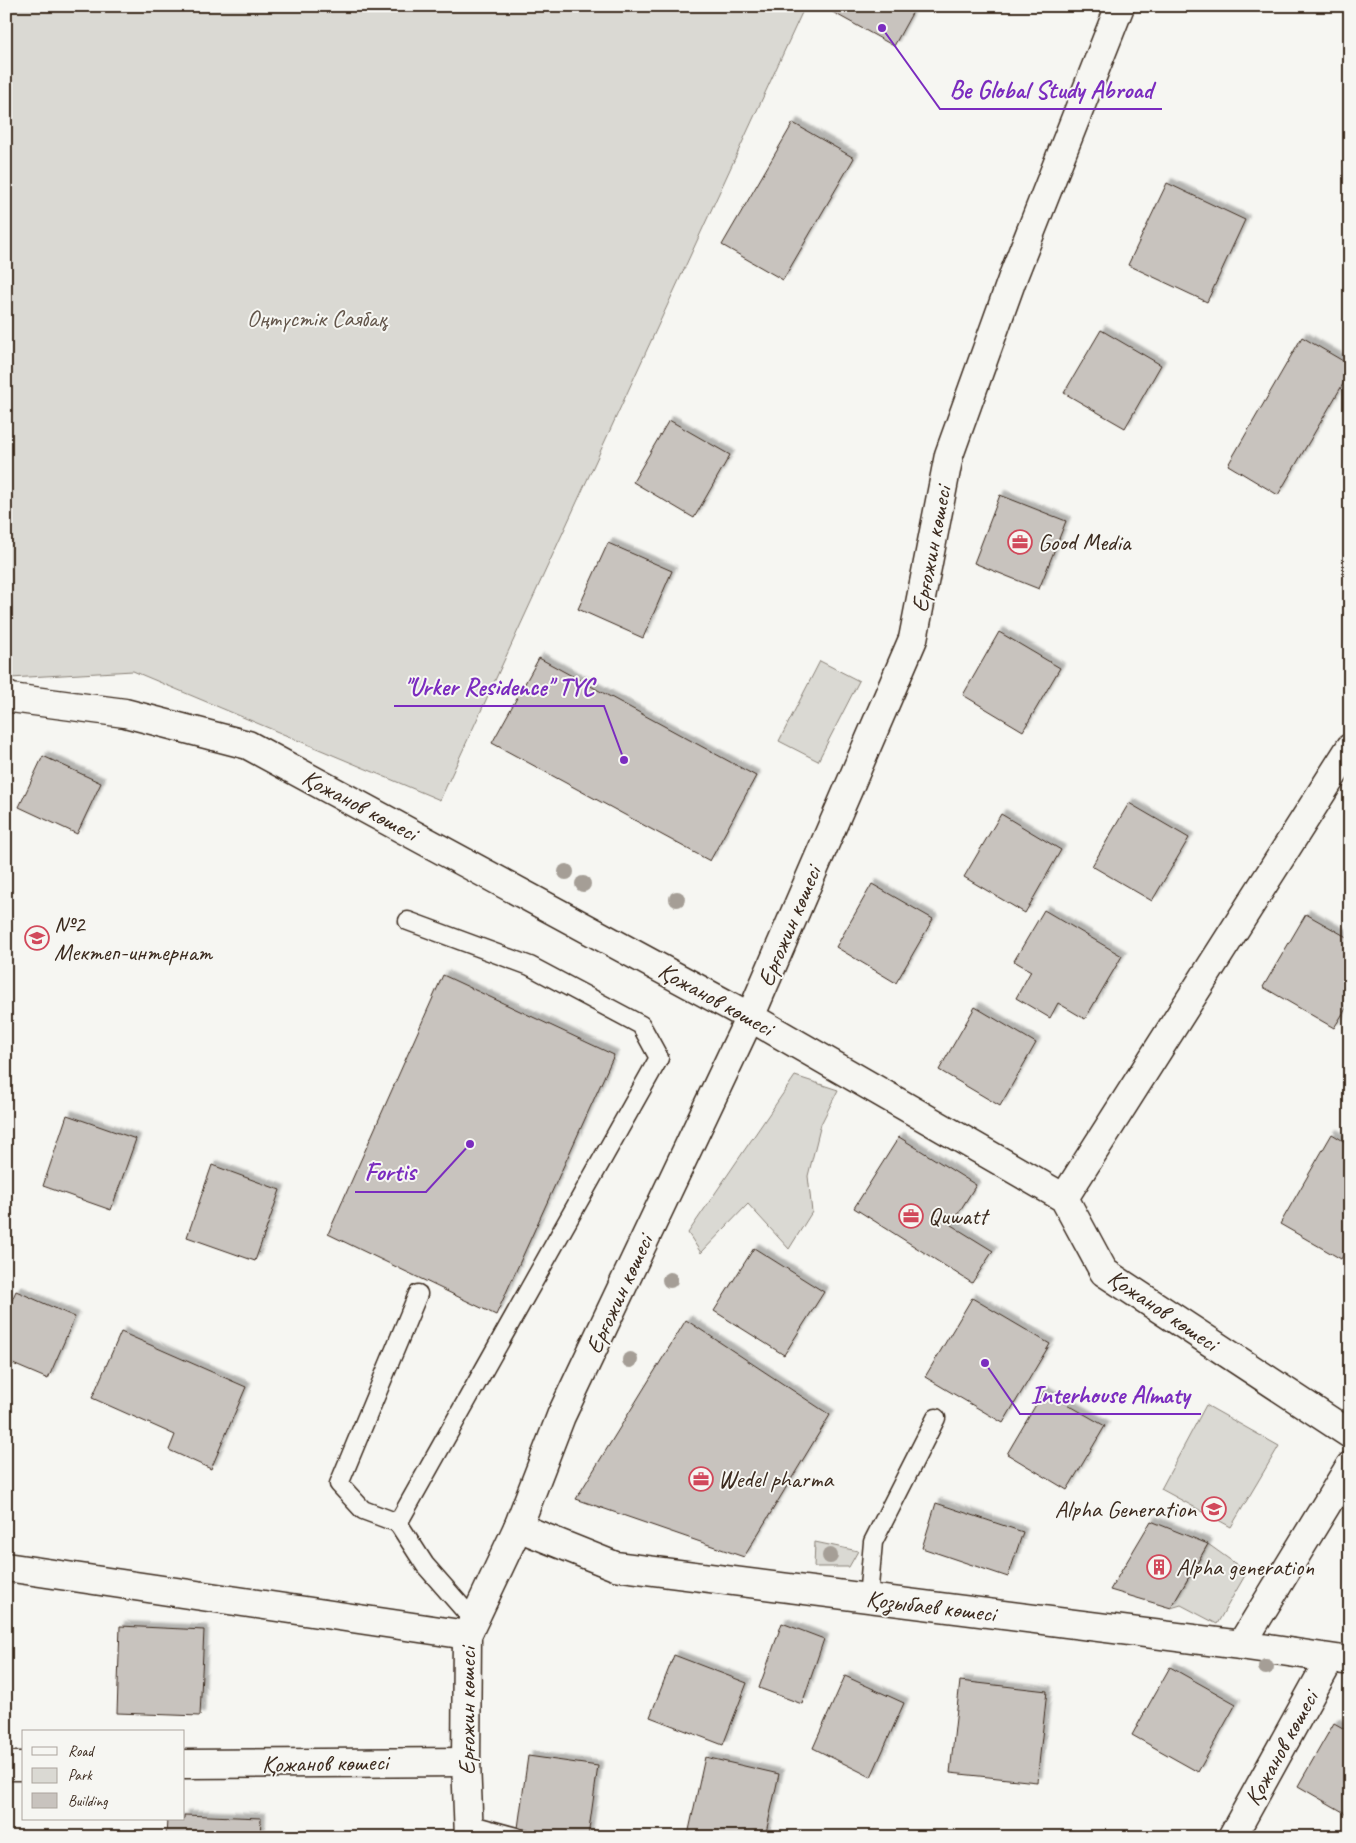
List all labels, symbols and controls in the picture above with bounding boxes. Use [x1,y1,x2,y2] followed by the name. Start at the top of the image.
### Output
[940,69,1162,109] callout: Be Global Study Abroad
[950,74,1156,106] text: Be Global Study Abroad
[247,303,389,333] park label: Оңтүстік Саябақ
[904,481,958,615] street label: Ерғожин көшесі
[1038,527,1132,557] place label: Good Media
[1007,529,1033,555] office icon: Good Media
[394,666,604,706] callout: "Urker Residence" ТҮС
[404,671,597,703] text: "Urker Residence" ТҮС
[297,762,425,849] street label: Қожанов көшесі
[750,859,829,991] street label: Ерғожин көшесі
[54,909,213,967] place label: №2 Мектеп-интернат
[24,925,50,951] school or university icon: №2 Мектеп-интернат
[653,955,781,1044] street label: Қожанов көшесі
[355,1152,426,1192] callout: Fortis
[364,1156,418,1188] text: Fortis
[928,1201,990,1231] place label: Quwatt
[898,1203,924,1229] office icon: Quwatt
[578,1227,661,1358] street label: Ерғожин көшесі
[1102,1262,1226,1359] street label: Қожанов көшесі
[1020,1374,1201,1414] callout: Interhouse Almaty
[1031,1379,1192,1411] text: Interhouse Almaty
[718,1464,835,1494] place label: Wedel pharma
[688,1466,714,1492] office icon: Wedel pharma
[1055,1494,1197,1524] place label: Alpha Generation
[1201,1496,1227,1522] school or university icon: Alpha Generation
[1176,1552,1314,1582] place label: Alpha generation
[1146,1554,1172,1580] building icon: Alpha generation
[865,1583,1000,1630] street label: Қозыбаев көшесі
[452,1645,482,1775] street label: Ерғожин көшесі
[1237,1683,1326,1811] street label: Қожанов көшесі
[22,1730,185,1820] legend
[68,1742,95,1761] text: Road
[262,1747,391,1779] street label: Қожанов көшесі
[68,1766,93,1785] text: Park
[68,1792,108,1811] text: Building

